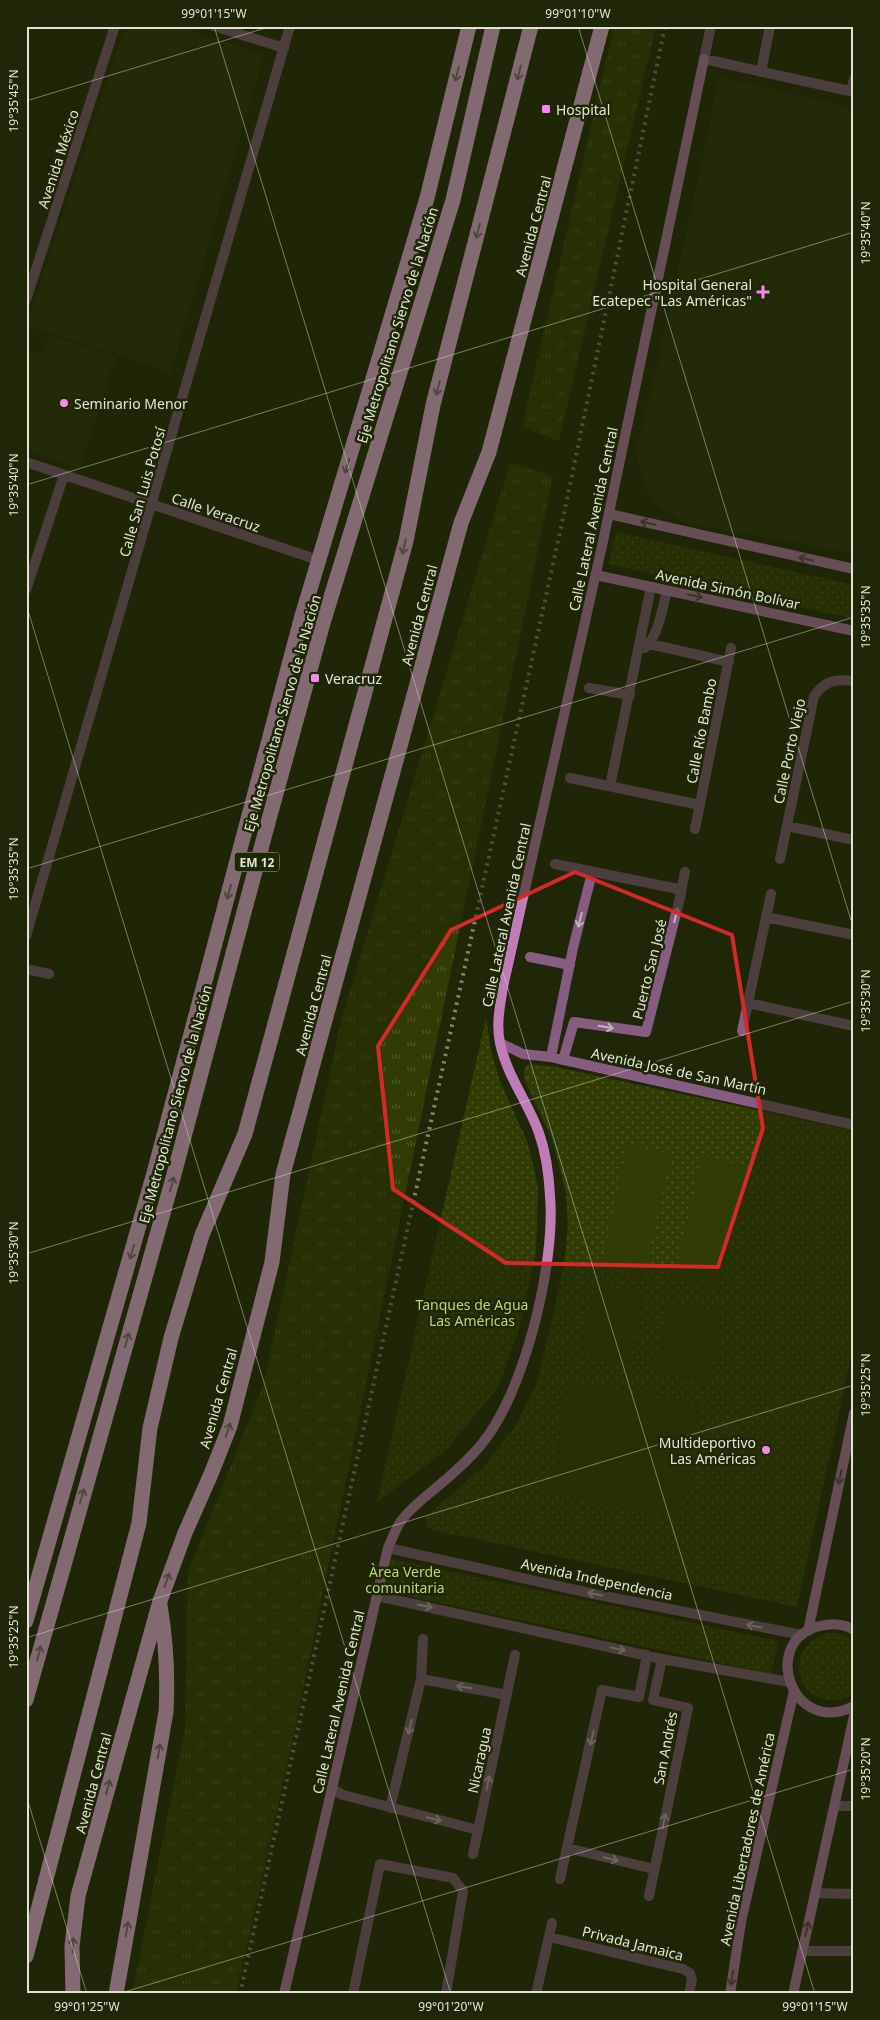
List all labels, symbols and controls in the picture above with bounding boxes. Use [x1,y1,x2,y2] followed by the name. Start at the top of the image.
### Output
[181,5,247,22] text: 99°01'15"W
[545,5,611,22] text: 99°01'10"W
[452,65,461,81] one-way arrow
[514,65,523,81] one-way arrow
[5,69,22,133] text: 19°35'45"N
[556,100,610,119] place label: Hospital
[540,103,552,115] marker: Hospital
[33,107,83,211] street label: Avenida México
[510,173,556,279] street label: Avenida Central
[857,201,874,265] text: 19°35'40"N
[352,205,442,445] street label: Eje Metropolitano Siervo de la Nación
[473,222,482,238] one-way arrow
[592,275,752,310] place label: Hospital General Ecatepec "Las Américas"
[756,285,770,299] marker: Hospital General Ecatepec "Las Américas"
[432,380,442,396] one-way arrow
[74,394,188,413] place label: Seminario Menor
[58,397,70,409] marker: Seminario Menor
[114,425,170,559] street label: Calle San Luis Potosí
[564,425,622,613] street label: Calle Lateral Avenida Central
[5,453,22,517] text: 19°35'40"N
[341,457,351,473] one-way arrow
[169,488,263,536] street label: Calle Veracruz
[640,518,656,527] one-way arrow
[399,539,409,555] one-way arrow
[799,554,815,563] one-way arrow
[396,562,442,668] street label: Avenida Central
[654,564,802,614] street label: Avenida Simón Bolívar
[857,585,874,649] text: 19°35'35"N
[239,592,325,834] street label: Eje Metropolitano Siervo de la Nación
[686,592,702,602] one-way arrow
[325,669,383,688] place label: Veracruz
[309,672,321,684] marker: Veracruz
[681,677,721,785] street label: Calle Río Bambo
[769,697,809,805] street label: Calle Porto Viejo
[477,821,535,1009] street label: Calle Lateral Avenida Central
[5,837,22,901] text: 19°35'35"N
[234,852,280,872] road number: EM 12
[224,884,233,900] one-way arrow
[672,907,681,923] one-way arrow
[575,911,584,927] one-way arrow
[627,917,671,1021] street label: Puerto San José
[290,952,336,1058] street label: Avenida Central
[857,969,874,1033] text: 19°35'30"N
[134,983,216,1225] street label: Eje Metropolitano Siervo de la Nación
[597,1022,613,1032] one-way arrow
[590,1043,768,1099] street label: Avenida José de San Martín
[167,1176,177,1192] one-way arrow
[5,1221,22,1285] text: 19°35'30"N
[126,1243,136,1259] one-way arrow
[416,1295,528,1330] park label: Tanques de Agua Las Américas
[123,1332,132,1348] one-way arrow
[195,1346,241,1450] street label: Avenida Central
[857,1353,874,1417] text: 19°35'25"N
[224,1422,233,1438] one-way arrow
[659,1433,756,1468] place label: Multideportivo Las Américas
[760,1444,772,1456] marker: Multideportivo Las Américas
[835,1469,844,1485] one-way arrow
[78,1489,88,1505] one-way arrow
[519,1554,675,1604] street label: Avenida Independencia
[365,1562,445,1597] park label: Àrea Verde comunitaria
[164,1573,173,1588] one-way arrow
[587,1588,603,1598] one-way arrow
[416,1602,432,1611] one-way arrow
[5,1605,22,1669] text: 19°35'25"N
[308,1608,368,1796] street label: Calle Lateral Avenida Central
[746,1620,762,1630] one-way arrow
[35,1645,44,1661] one-way arrow
[609,1645,625,1654] one-way arrow
[456,1682,472,1692] one-way arrow
[649,1710,681,1786] street label: San Andrés
[405,1718,414,1734] one-way arrow
[463,1725,495,1795] street label: Nicaragua
[70,1730,116,1836] street label: Avenida Central
[586,1730,596,1746] one-way arrow
[715,1731,779,1947] street label: Avenida Libertadores de América
[857,1737,874,1801] text: 19°35'20"N
[155,1744,165,1760] one-way arrow
[484,1775,493,1791] one-way arrow
[104,1779,114,1795] one-way arrow
[660,1814,669,1830] one-way arrow
[426,1815,442,1824] one-way arrow
[602,1855,618,1864] one-way arrow
[123,1921,133,1937] one-way arrow
[580,1921,686,1965] street label: Privada Jamaica
[803,1921,812,1937] one-way arrow
[68,1937,77,1953] one-way arrow
[727,1970,737,1986] one-way arrow
[54,1998,120,2015] text: 99°01'25"W
[418,1998,484,2015] text: 99°01'20"W
[782,1998,848,2015] text: 99°01'15"W

